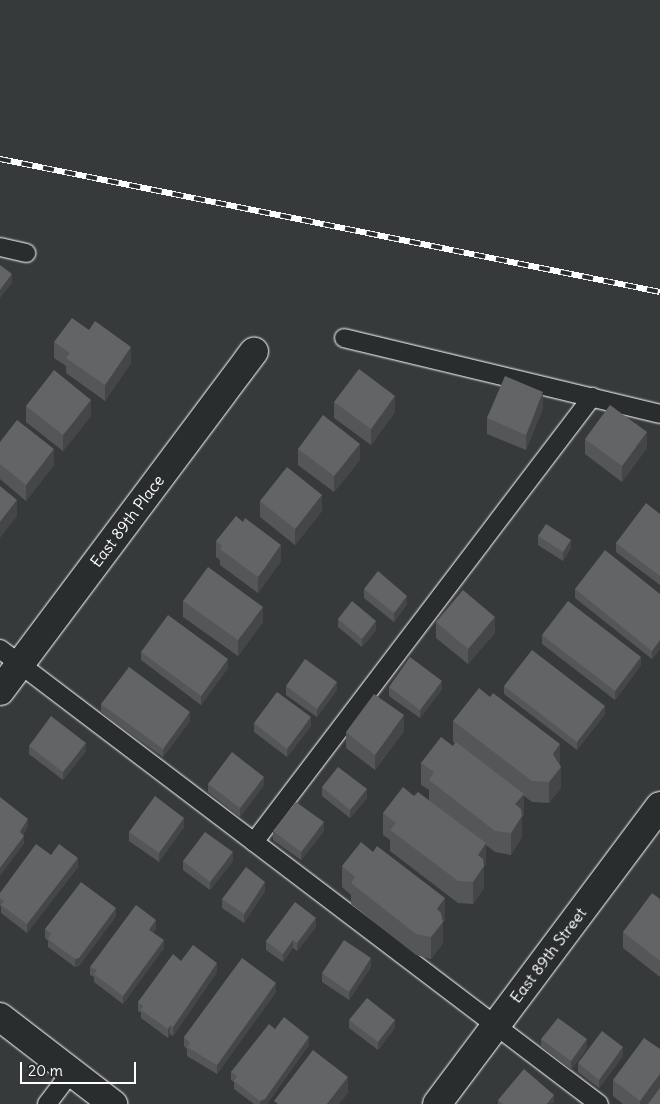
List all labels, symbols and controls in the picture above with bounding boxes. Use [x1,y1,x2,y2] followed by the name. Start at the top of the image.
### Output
[86,471,168,571] street label: East 89th Place
[506,904,590,1006] street label: East 89th Street
[22,1052,139,1084] scale bar
[28,1061,63,1080] text: 20 m

